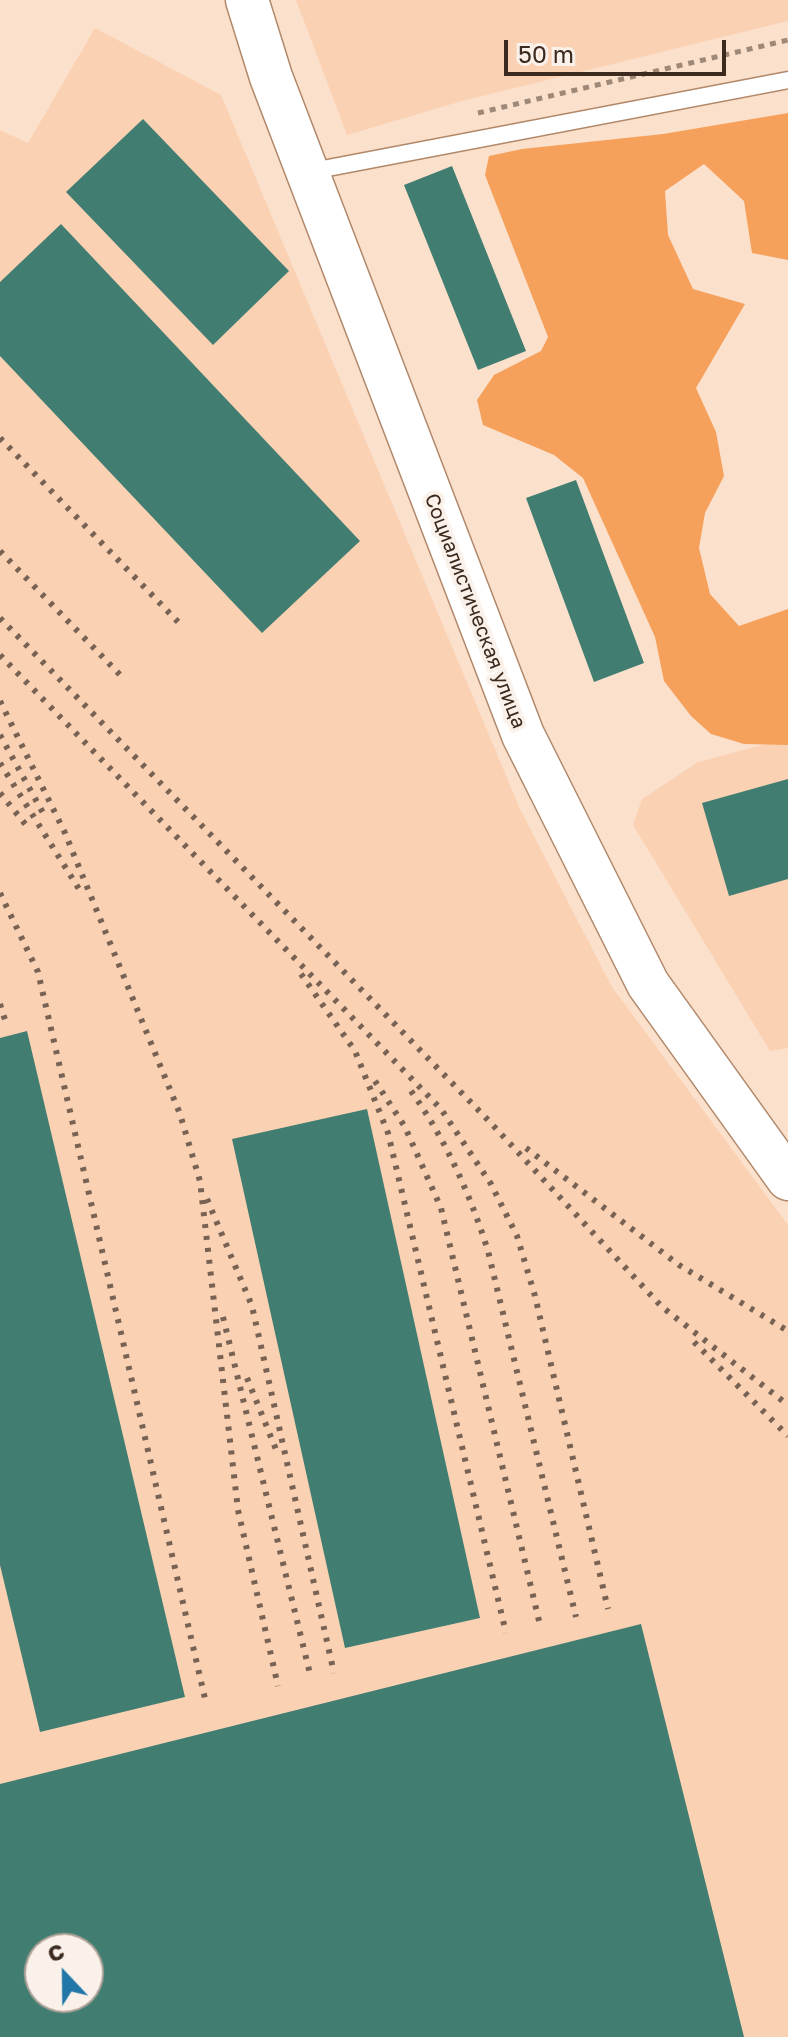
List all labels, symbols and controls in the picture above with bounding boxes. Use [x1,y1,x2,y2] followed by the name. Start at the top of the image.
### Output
[508,24,730,74] scale bar
[518,39,574,68] text: 50 m
[419,490,531,732] street label: Социалистическая улица
[24,1933,104,2013] north arrow
[43,1937,68,1968] text: С

